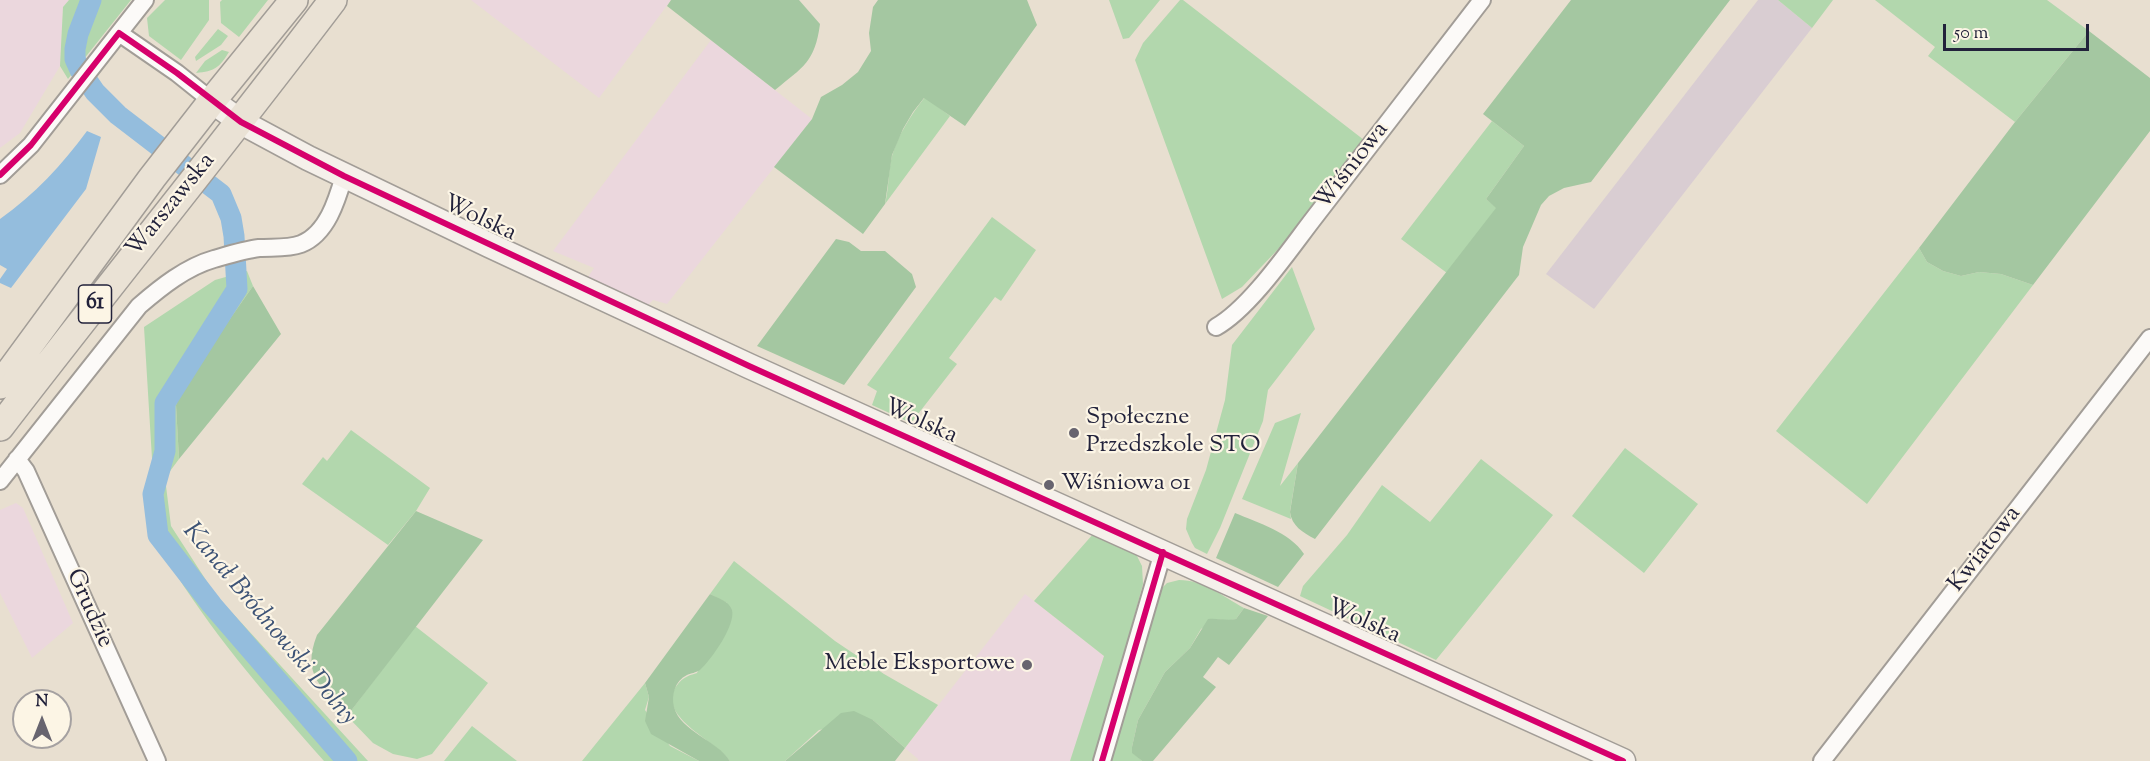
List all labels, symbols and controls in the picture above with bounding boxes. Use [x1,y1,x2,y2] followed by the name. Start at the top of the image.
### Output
[1946,12,2092,50] scale bar
[1954,21,1988,47] text: 50 m
[1310,117,1396,217] street label: Wiśniowa
[121,148,223,264] street label: Warszawska
[438,191,520,249] street label: Wolska
[78,285,112,323] road number: 61
[879,394,961,452] street label: Wolska
[1086,405,1261,461] place label: Społeczne Przedszkole STO
[1067,426,1081,440] marker: Społeczne Przedszkole STO
[1061,471,1191,499] place label: Wiśniowa 01
[1042,478,1056,492] marker: Wiśniowa 01
[1943,501,2029,599] street label: Kwiatowa
[174,517,362,733] water label: Kanał Bródnowski Dolny
[58,565,118,653] street label: Grudzie
[1322,594,1404,652] street label: Wolska
[825,651,1015,679] place label: Meble Eksportowe
[1020,658,1034,672] marker: Meble Eksportowe
[12,689,72,749] north arrow
[36,691,48,714] text: N

